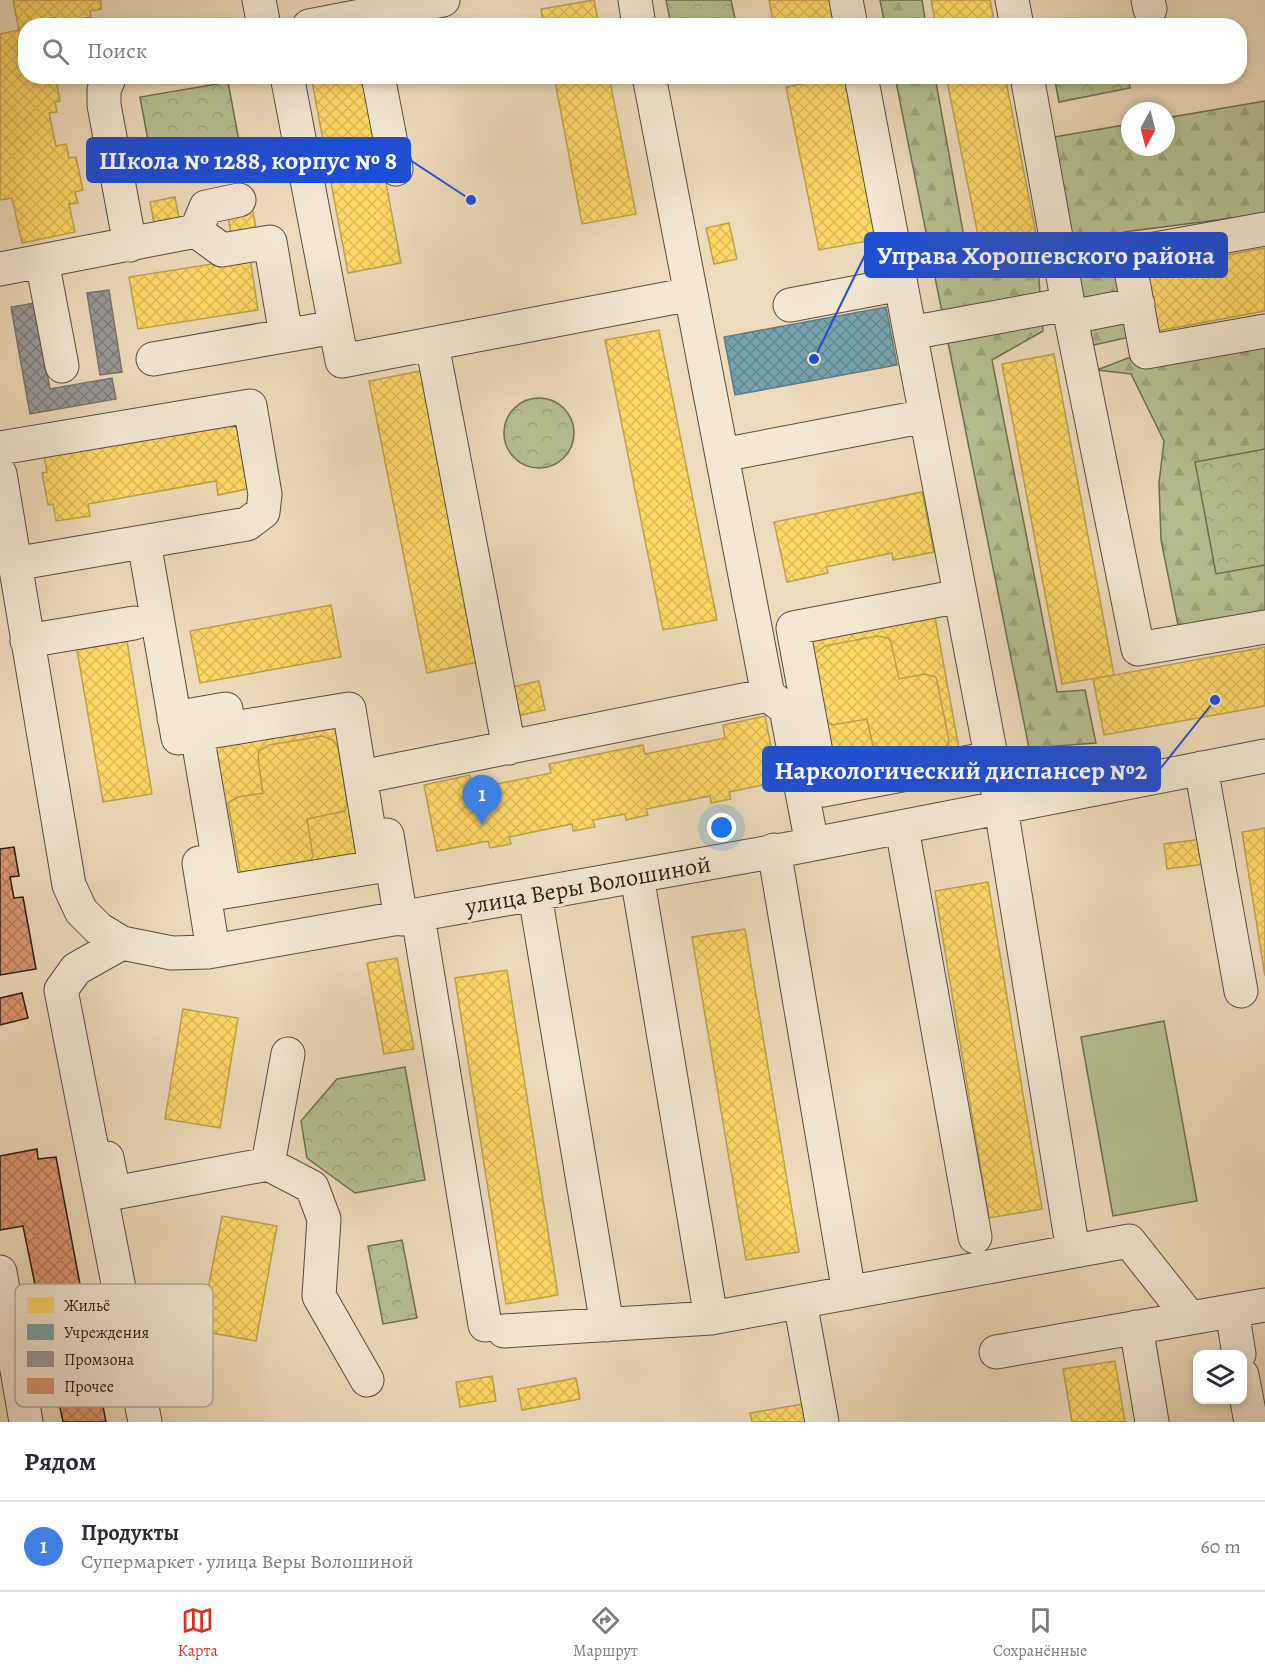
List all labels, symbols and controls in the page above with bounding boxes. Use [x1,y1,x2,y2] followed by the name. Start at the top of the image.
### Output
[18,18,1247,84] search box
[39,35,72,68] icon: search
[87,36,147,66] text: Поиск
[1121,102,1175,156] north arrow
[87,138,410,182] callout: Школа № 1288, корпус № 8
[99,143,397,178] text: Школа № 1288, корпус № 8
[865,233,1227,277] callout: Управа Хорошевского района
[877,238,1216,273] text: Управа Хорошевского района
[763,747,1160,791] callout: Наркологический диспансер №2
[775,753,1148,788] text: Наркологический диспансер №2
[462,776,502,825] pin: 1
[707,813,736,842] your location
[462,848,713,923] street label: улица Веры Волошиной
[15,1284,213,1407] legend
[64,1295,110,1317] text: Жильё
[64,1322,150,1344] text: Учреждения
[64,1349,135,1371] text: Промзона
[1193,1350,1247,1404] map controls
[1193,1350,1247,1404] button: layers
[64,1376,114,1398] text: Прочее
[24,1444,96,1479] text: Рядом
[81,1518,179,1548] text: Продукты
[40,1533,47,1560] text: 1
[1201,1533,1241,1560] text: 60 m
[81,1548,414,1575] text: Супермаркет · улица Веры Волошиной
[178,1604,218,1662] tab: Карта
[573,1604,638,1662] tab: Маршрут
[993,1604,1087,1662] tab: Сохранённые

